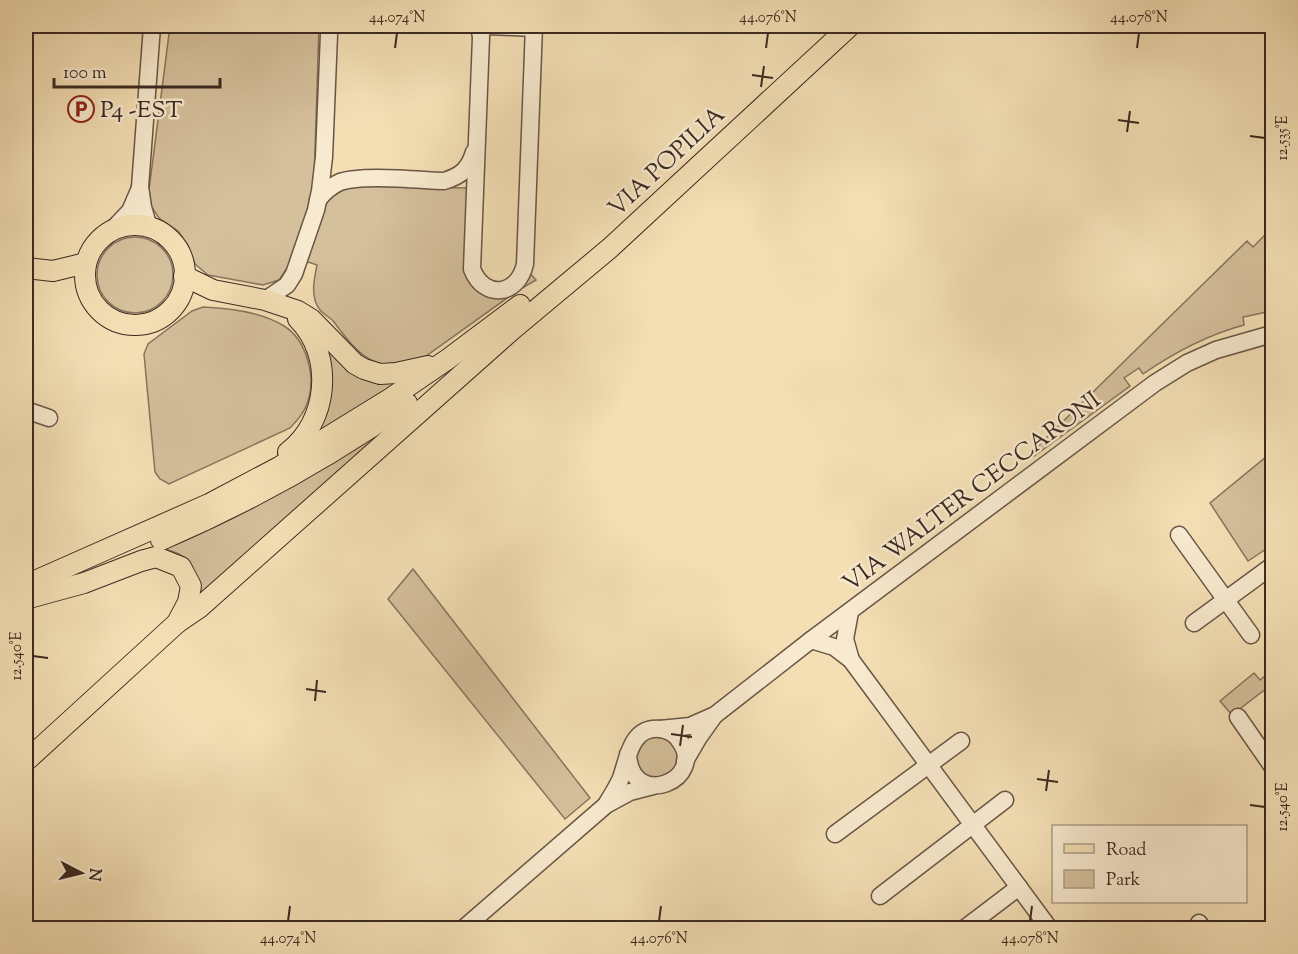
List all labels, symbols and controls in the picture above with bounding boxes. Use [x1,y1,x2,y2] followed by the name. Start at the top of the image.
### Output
[369,8,425,29] text: 44.074°N
[739,8,797,29] text: 44.076°N
[1110,8,1168,29] text: 44.078°N
[54,51,220,89] scale bar
[63,61,107,87] text: 100 m
[66,94,96,124] parking icon: P4 -EST
[100,94,182,128] place label: P4 -EST
[601,99,734,226] street label: VIA POPILIA
[1273,115,1294,161] text: 12.535°E
[836,384,1108,601] street label: VIA WALTER CECCARONI
[7,631,28,681] text: 12.540°E
[1273,782,1294,832] text: 12.540°E
[1052,825,1247,903] legend
[1106,838,1146,864] text: Road
[51,843,111,903] north arrow
[81,867,106,882] text: N
[1106,868,1141,894] text: Park
[260,929,316,950] text: 44.074°N
[630,929,688,950] text: 44.076°N
[1001,929,1059,950] text: 44.078°N

